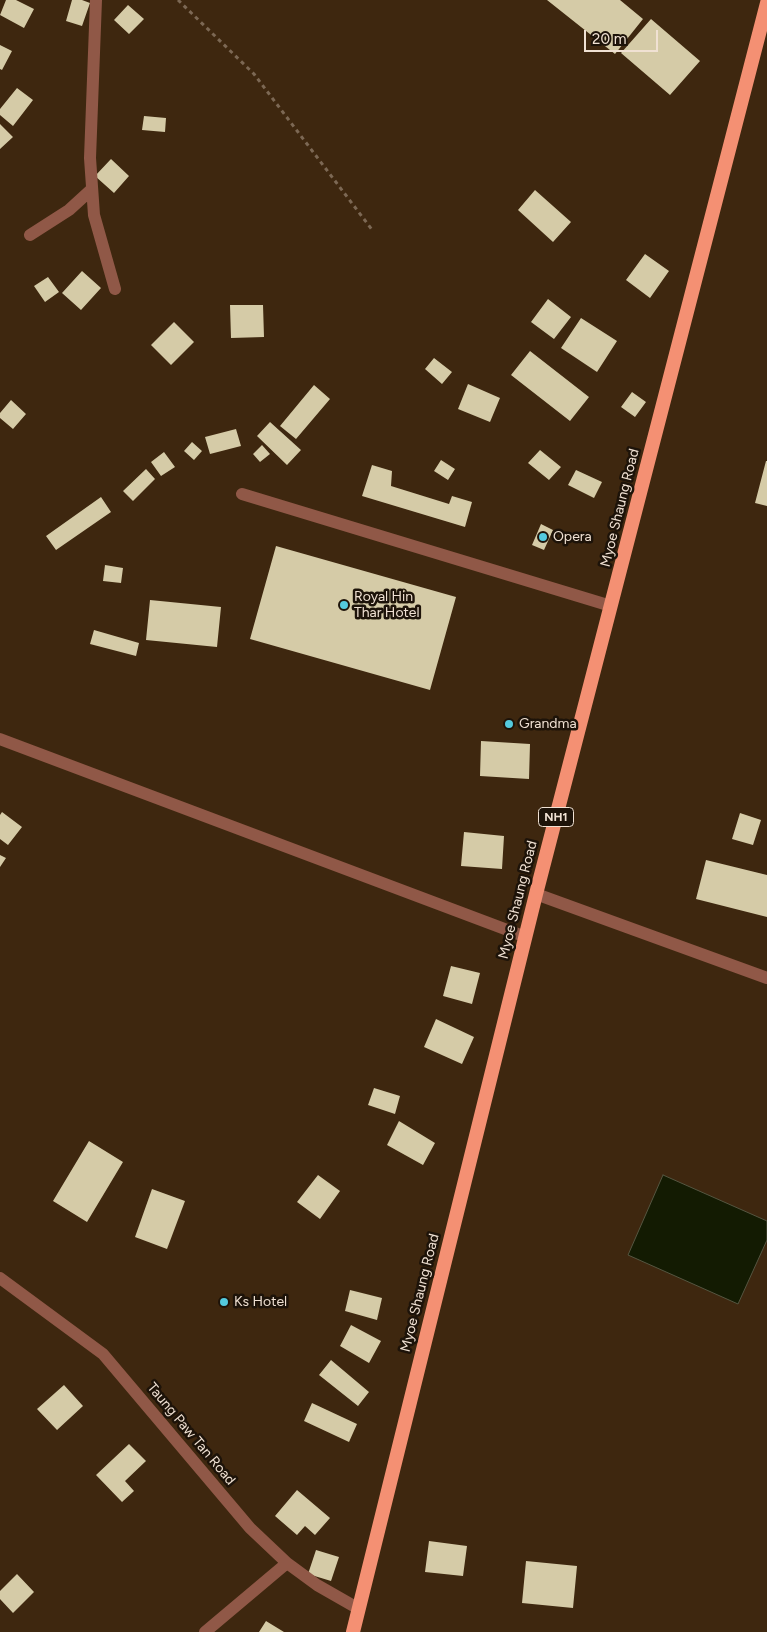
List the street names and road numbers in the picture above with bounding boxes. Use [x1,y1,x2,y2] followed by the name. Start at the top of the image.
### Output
[597,447,643,569] street label: Myoe Shaung Road
[538,808,574,826] road number: NH1
[495,839,541,961] street label: Myoe Shaung Road
[397,1232,443,1354] street label: Myoe Shaung Road
[143,1379,239,1489] street label: Taung Paw Tan Road

